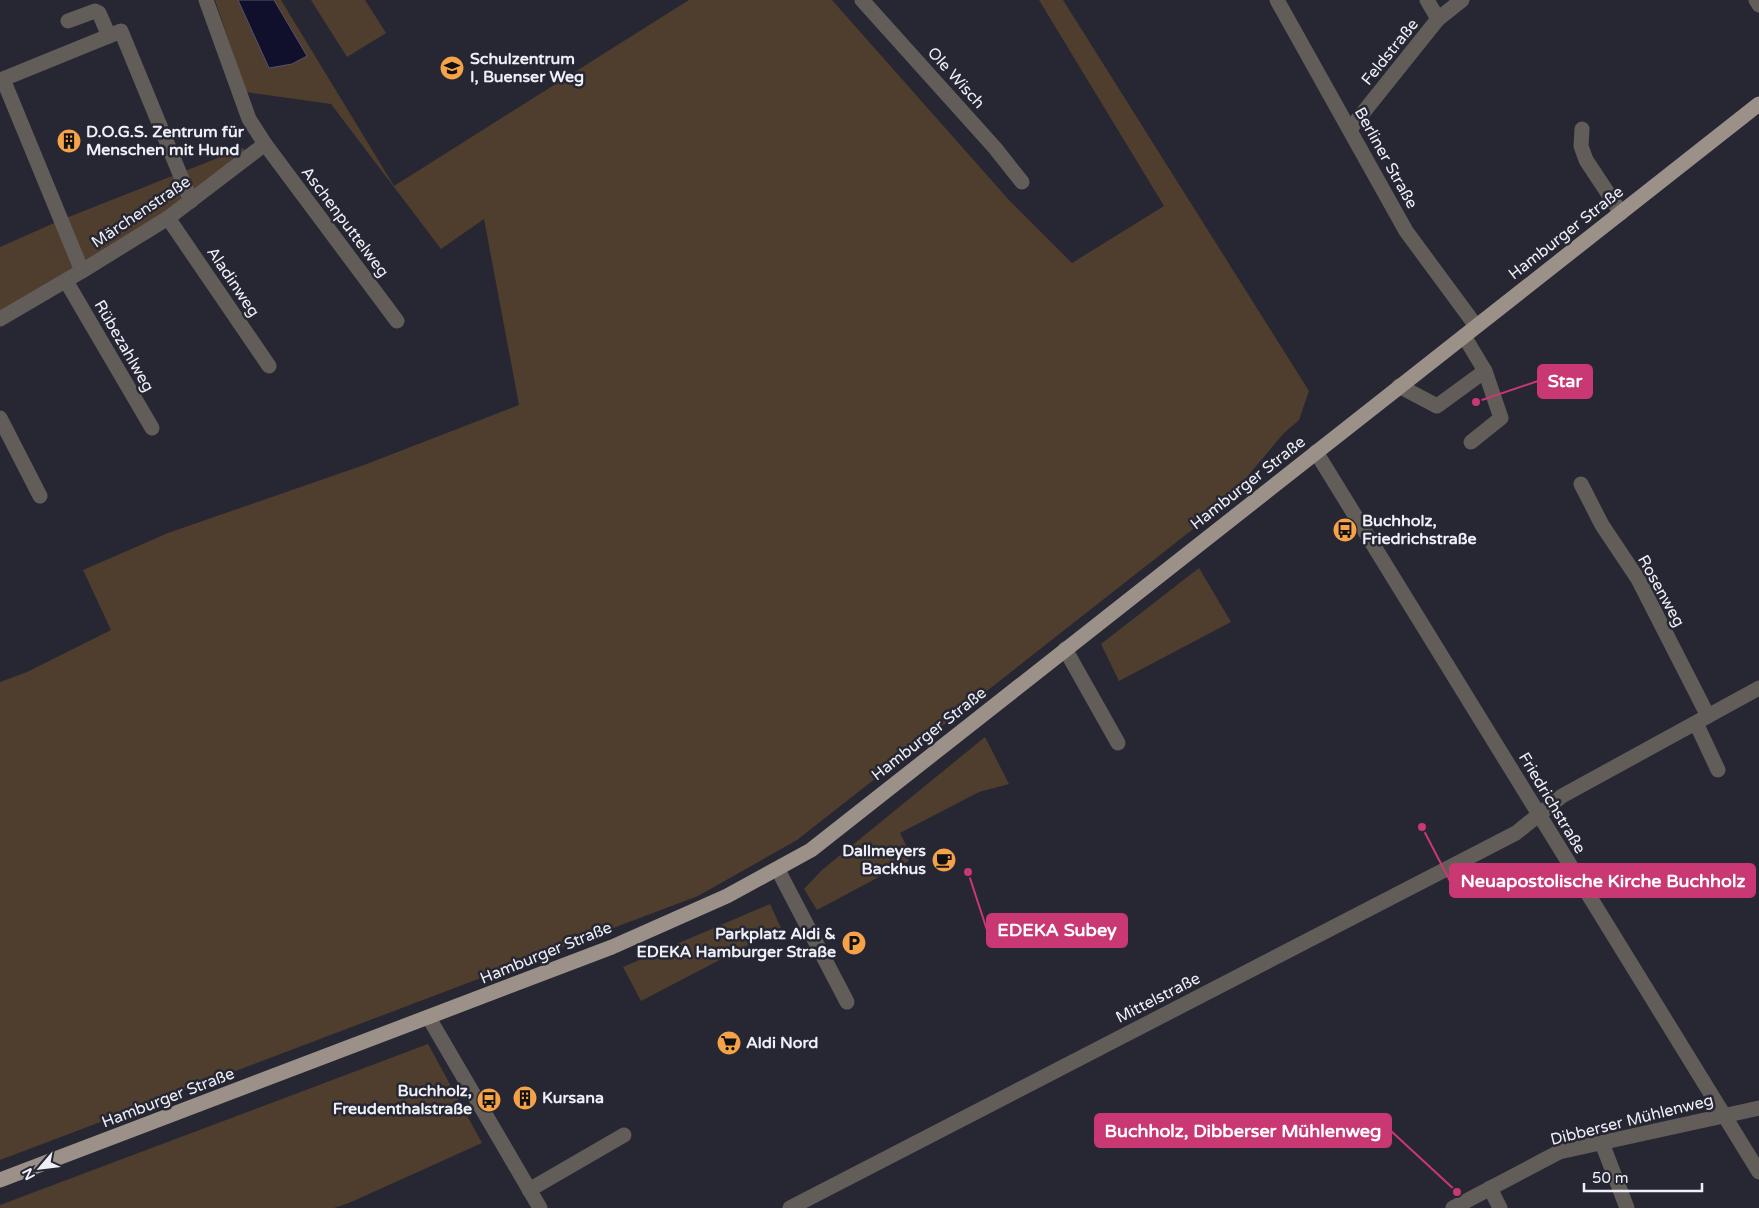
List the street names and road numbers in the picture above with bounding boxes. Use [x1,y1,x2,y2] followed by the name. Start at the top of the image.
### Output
[1357,15,1423,89] street label: Feldstraße
[923,43,989,113] street label: Ole Wisch
[1350,104,1422,212] street label: Berliner Straße
[297,163,393,281] street label: Aschenputtelweg
[88,172,194,252] street label: Märchenstraße
[1505,182,1627,284] street label: Hamburger Straße
[202,243,264,321] street label: Aladinweg
[90,297,158,395] street label: Rübezahlweg
[1187,432,1309,534] street label: Hamburger Straße
[1633,552,1689,630] street label: Rosenweg
[868,683,990,785] street label: Hamburger Straße
[1514,749,1590,857] street label: Friedrichstraße
[477,917,615,989] street label: Hamburger Straße
[1112,968,1204,1028] street label: Mittelstraße
[99,1063,237,1133] street label: Hamburger Straße
[1548,1090,1716,1150] street label: Dibberser Mühlenweg

